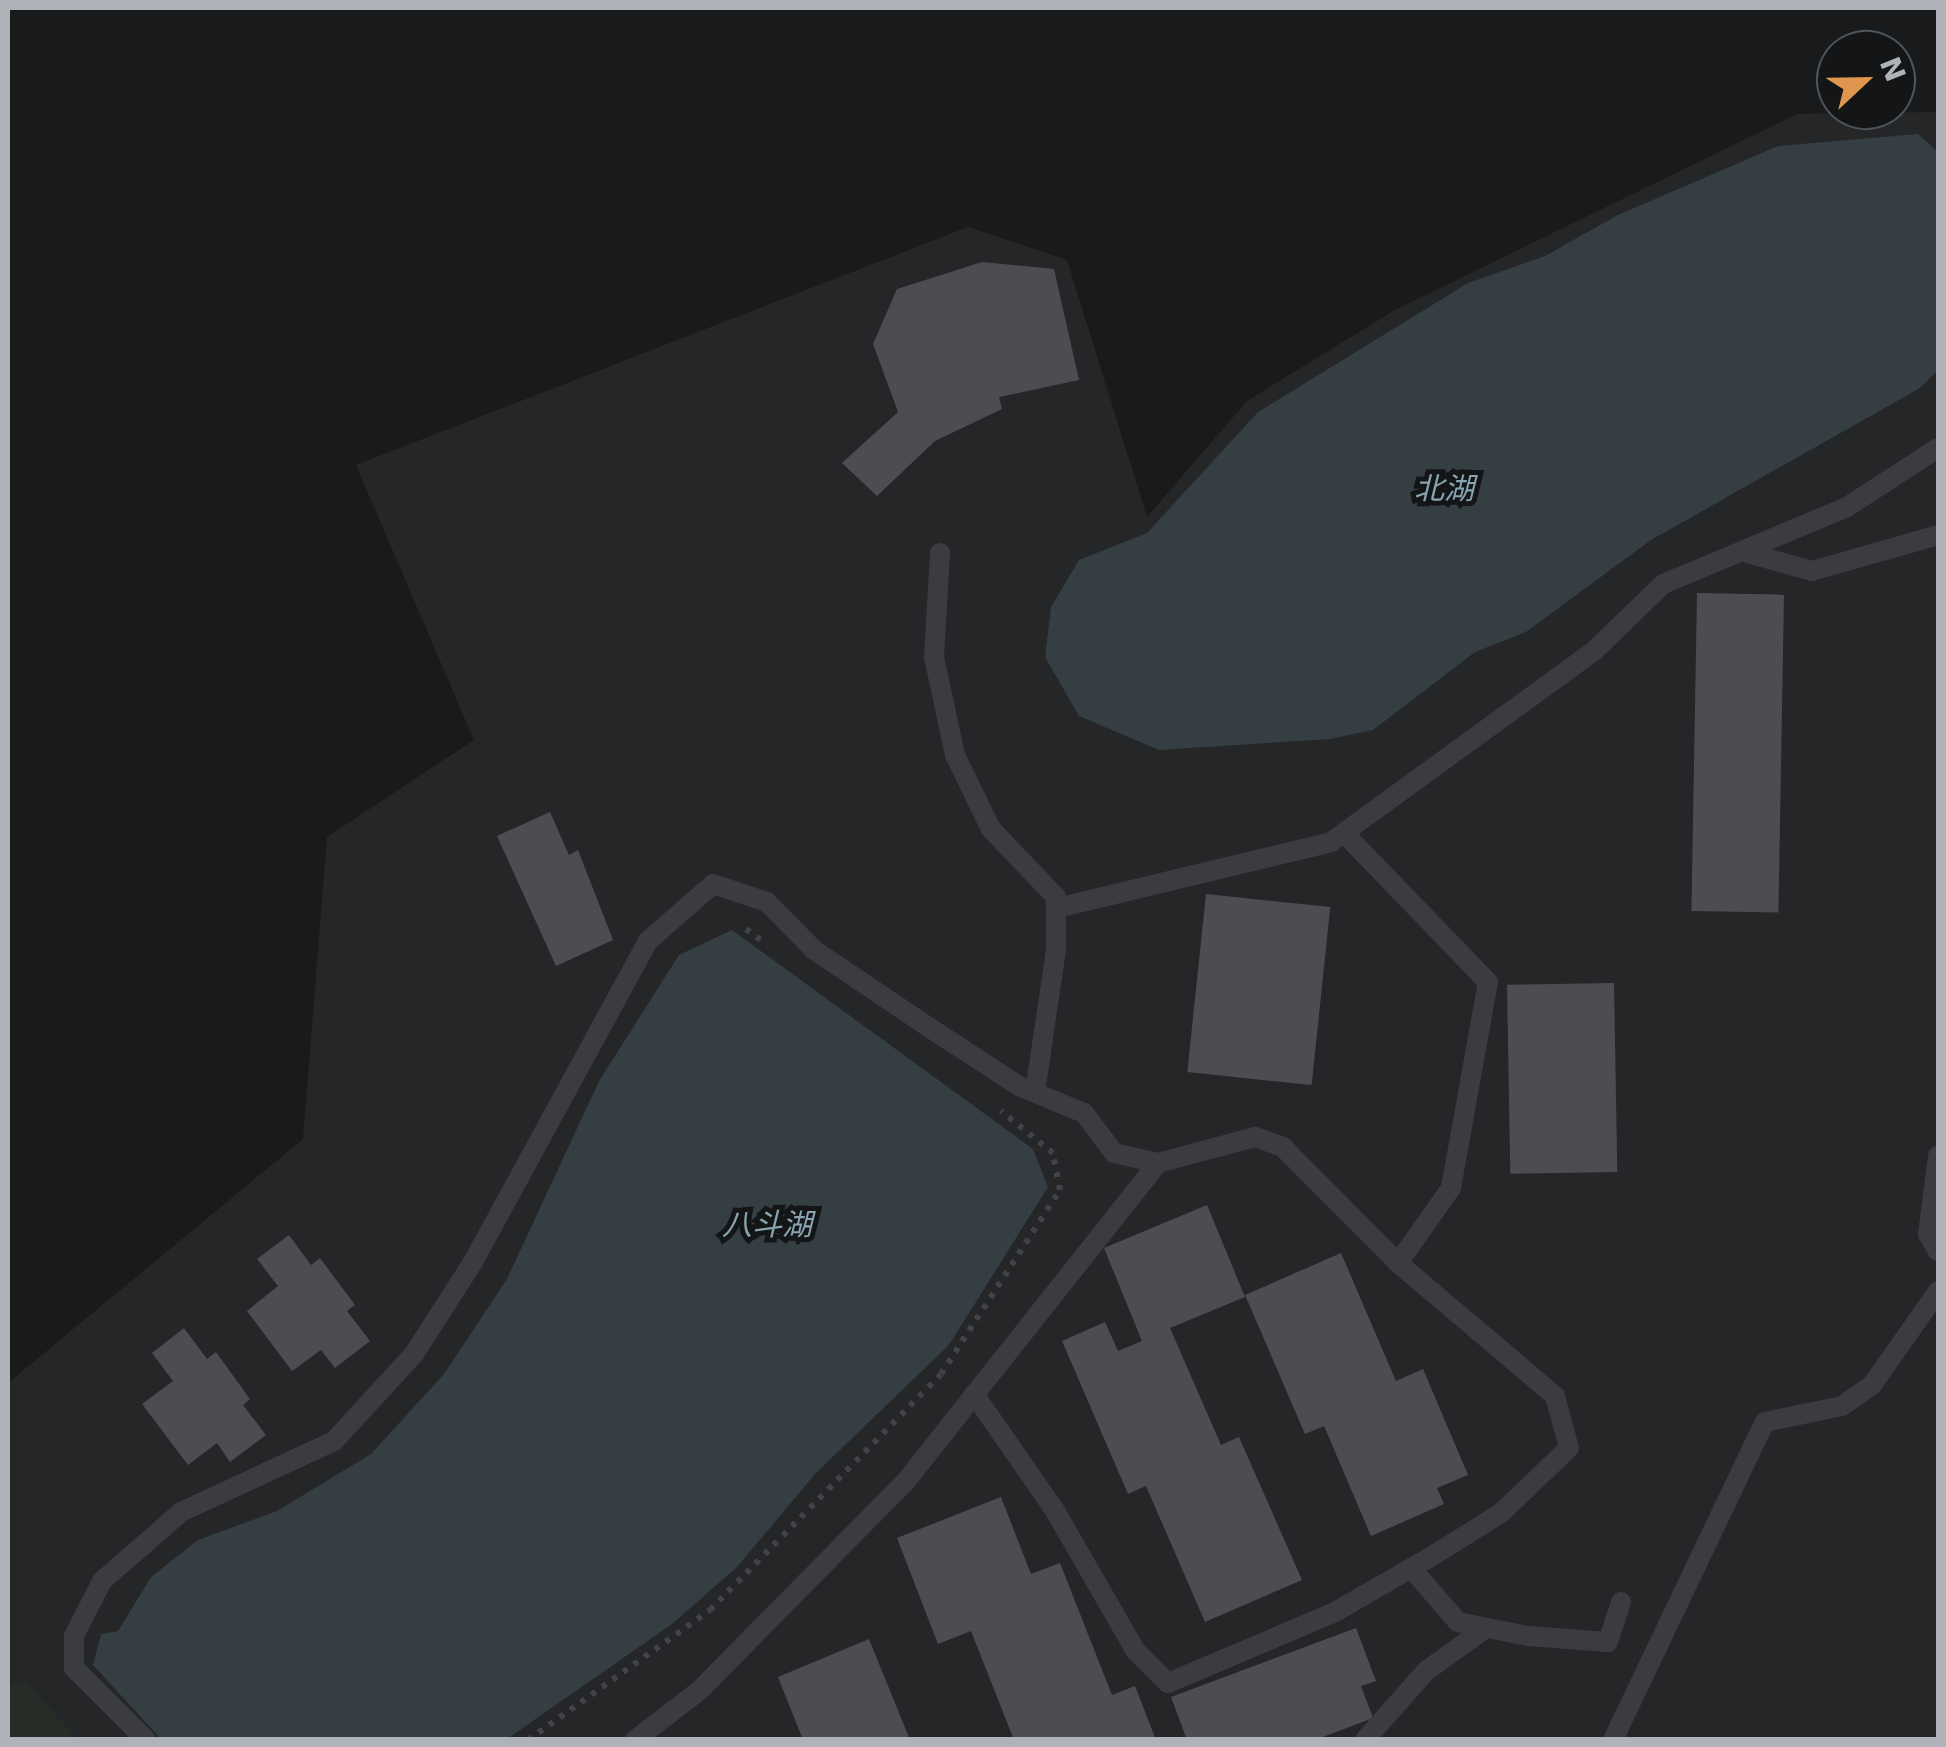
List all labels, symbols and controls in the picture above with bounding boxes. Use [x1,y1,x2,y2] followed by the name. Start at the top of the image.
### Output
[1816,30,1916,130] north arrow
[1873,52,1912,86] text: N
[1414,471,1474,507] water label: 北湖
[722,1207,812,1243] water label: 八斗湖

